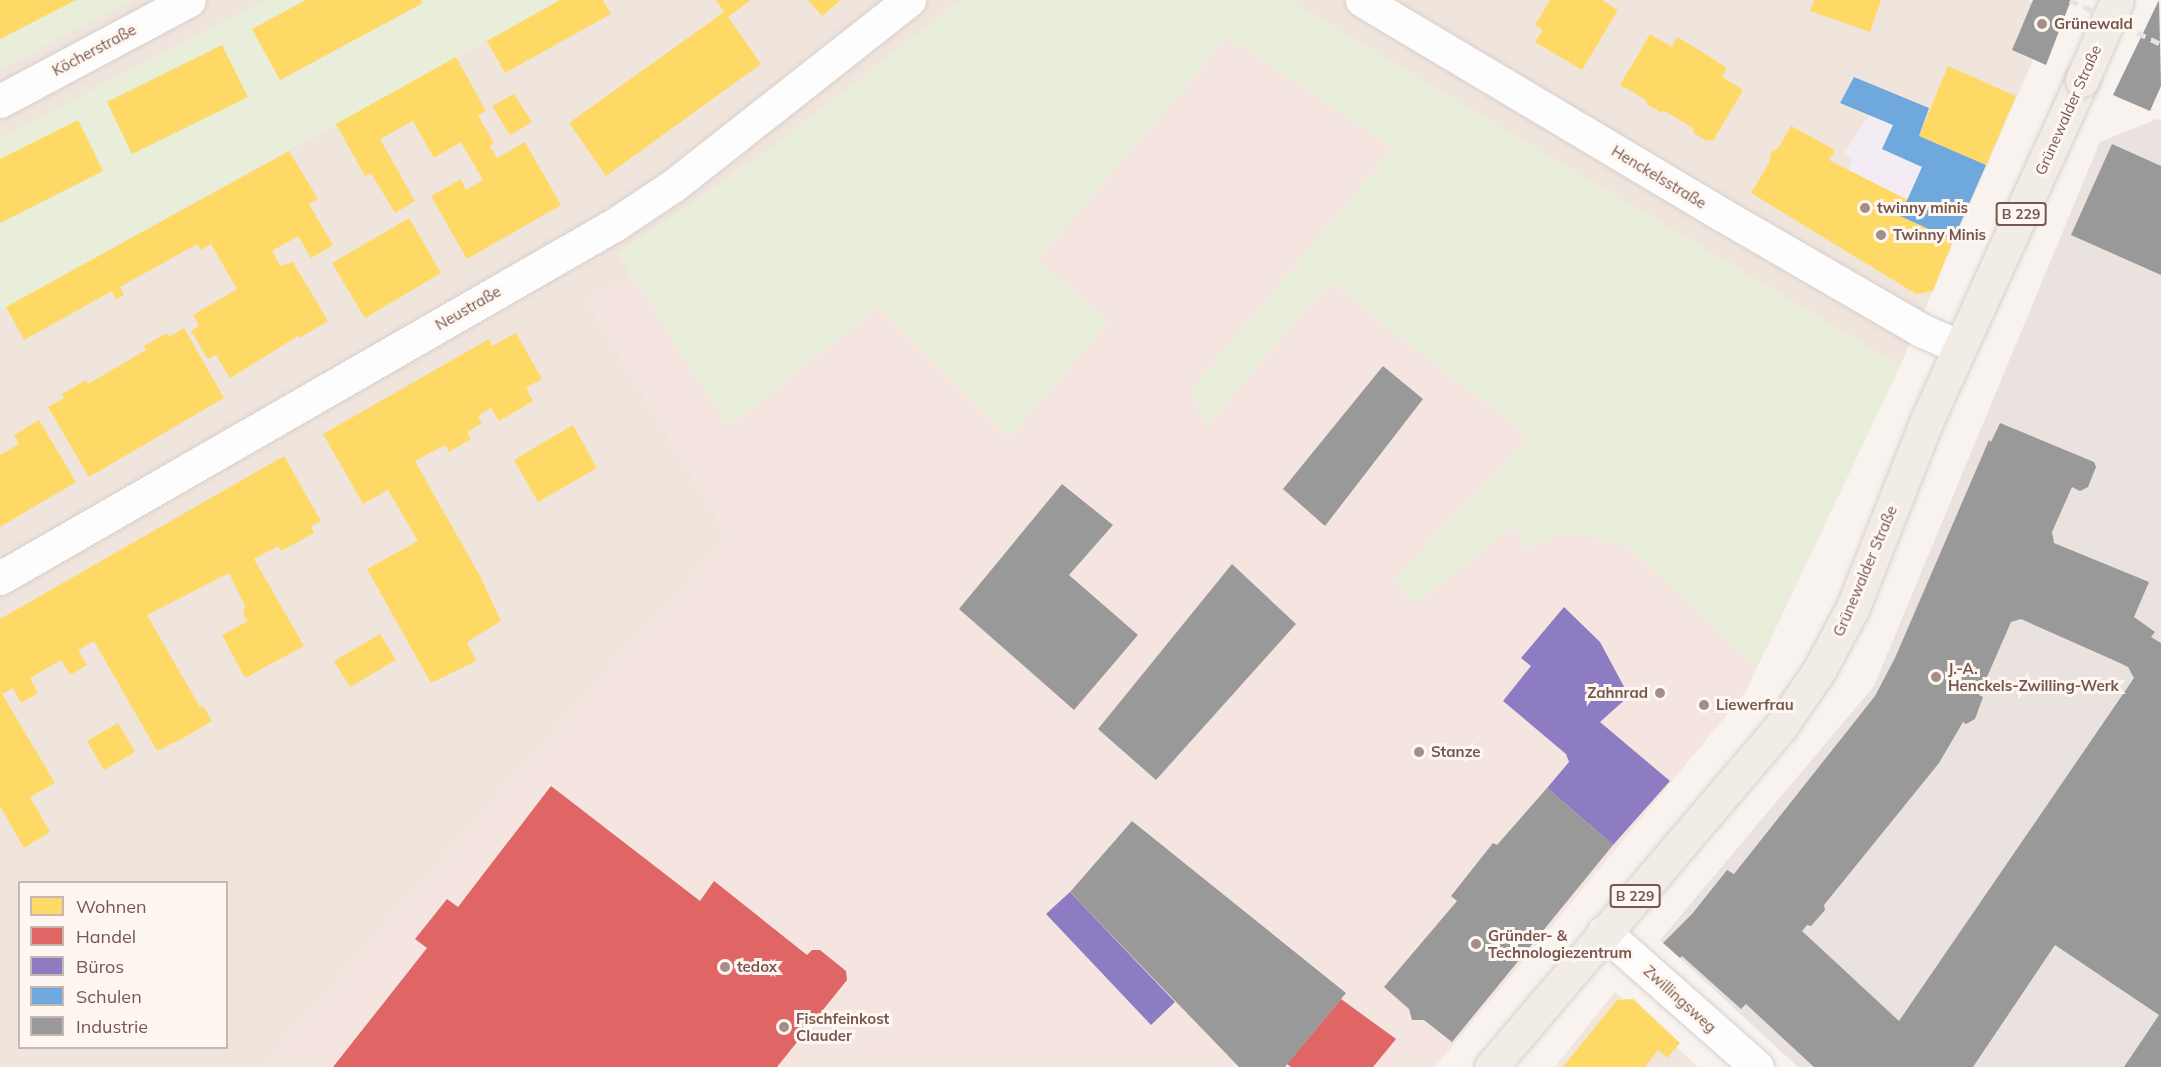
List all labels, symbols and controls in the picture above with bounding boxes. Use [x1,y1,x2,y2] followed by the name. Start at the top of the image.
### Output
[2054,15,2133,33] place label: Grünewald
[2035,17,2049,31] marker: Grünewald
[49,20,139,80] street label: Köcherstraße
[2031,42,2105,178] street label: Grünewalder Straße
[1608,142,1710,212] street label: Henckelsstraße
[1877,199,1968,217] place label: twinny minis
[1858,201,1872,215] marker: twinny minis
[1996,203,2046,225] road number: B 229
[1893,226,1986,244] place label: Twinny Minis
[1874,228,1888,242] marker: Twinny Minis
[432,282,504,334] street label: Neustraße
[1829,503,1901,639] street label: Grünewalder Straße
[1948,659,2119,694] place label: J.-A. Henckels-Zwilling-Werk
[1929,670,1943,684] marker: J.-A. Henckels-Zwilling-Werk
[1587,684,1648,702] place label: Zahnrad
[1653,686,1667,700] marker: Zahnrad
[1716,696,1794,714] place label: Liewerfrau
[1697,698,1711,712] marker: Liewerfrau
[1431,743,1481,761] place label: Stanze
[1412,745,1426,759] marker: Stanze
[18,881,228,1049] legend
[1610,885,1660,907] road number: B 229
[76,895,147,918] text: Wohnen
[76,925,136,948] text: Handel
[1488,926,1632,961] place label: Gründer- & Technologiezentrum
[1469,937,1483,951] marker: Gründer- & Technologiezentrum
[76,955,124,978] text: Büros
[737,958,777,976] place label: tedox
[718,960,732,974] marker: tedox
[1640,962,1720,1036] street label: Zwillingsweg
[76,985,142,1008] text: Schulen
[796,1009,889,1044] place label: Fischfeinkost Clauder
[76,1015,148,1038] text: Industrie
[777,1020,791,1034] marker: Fischfeinkost Clauder

